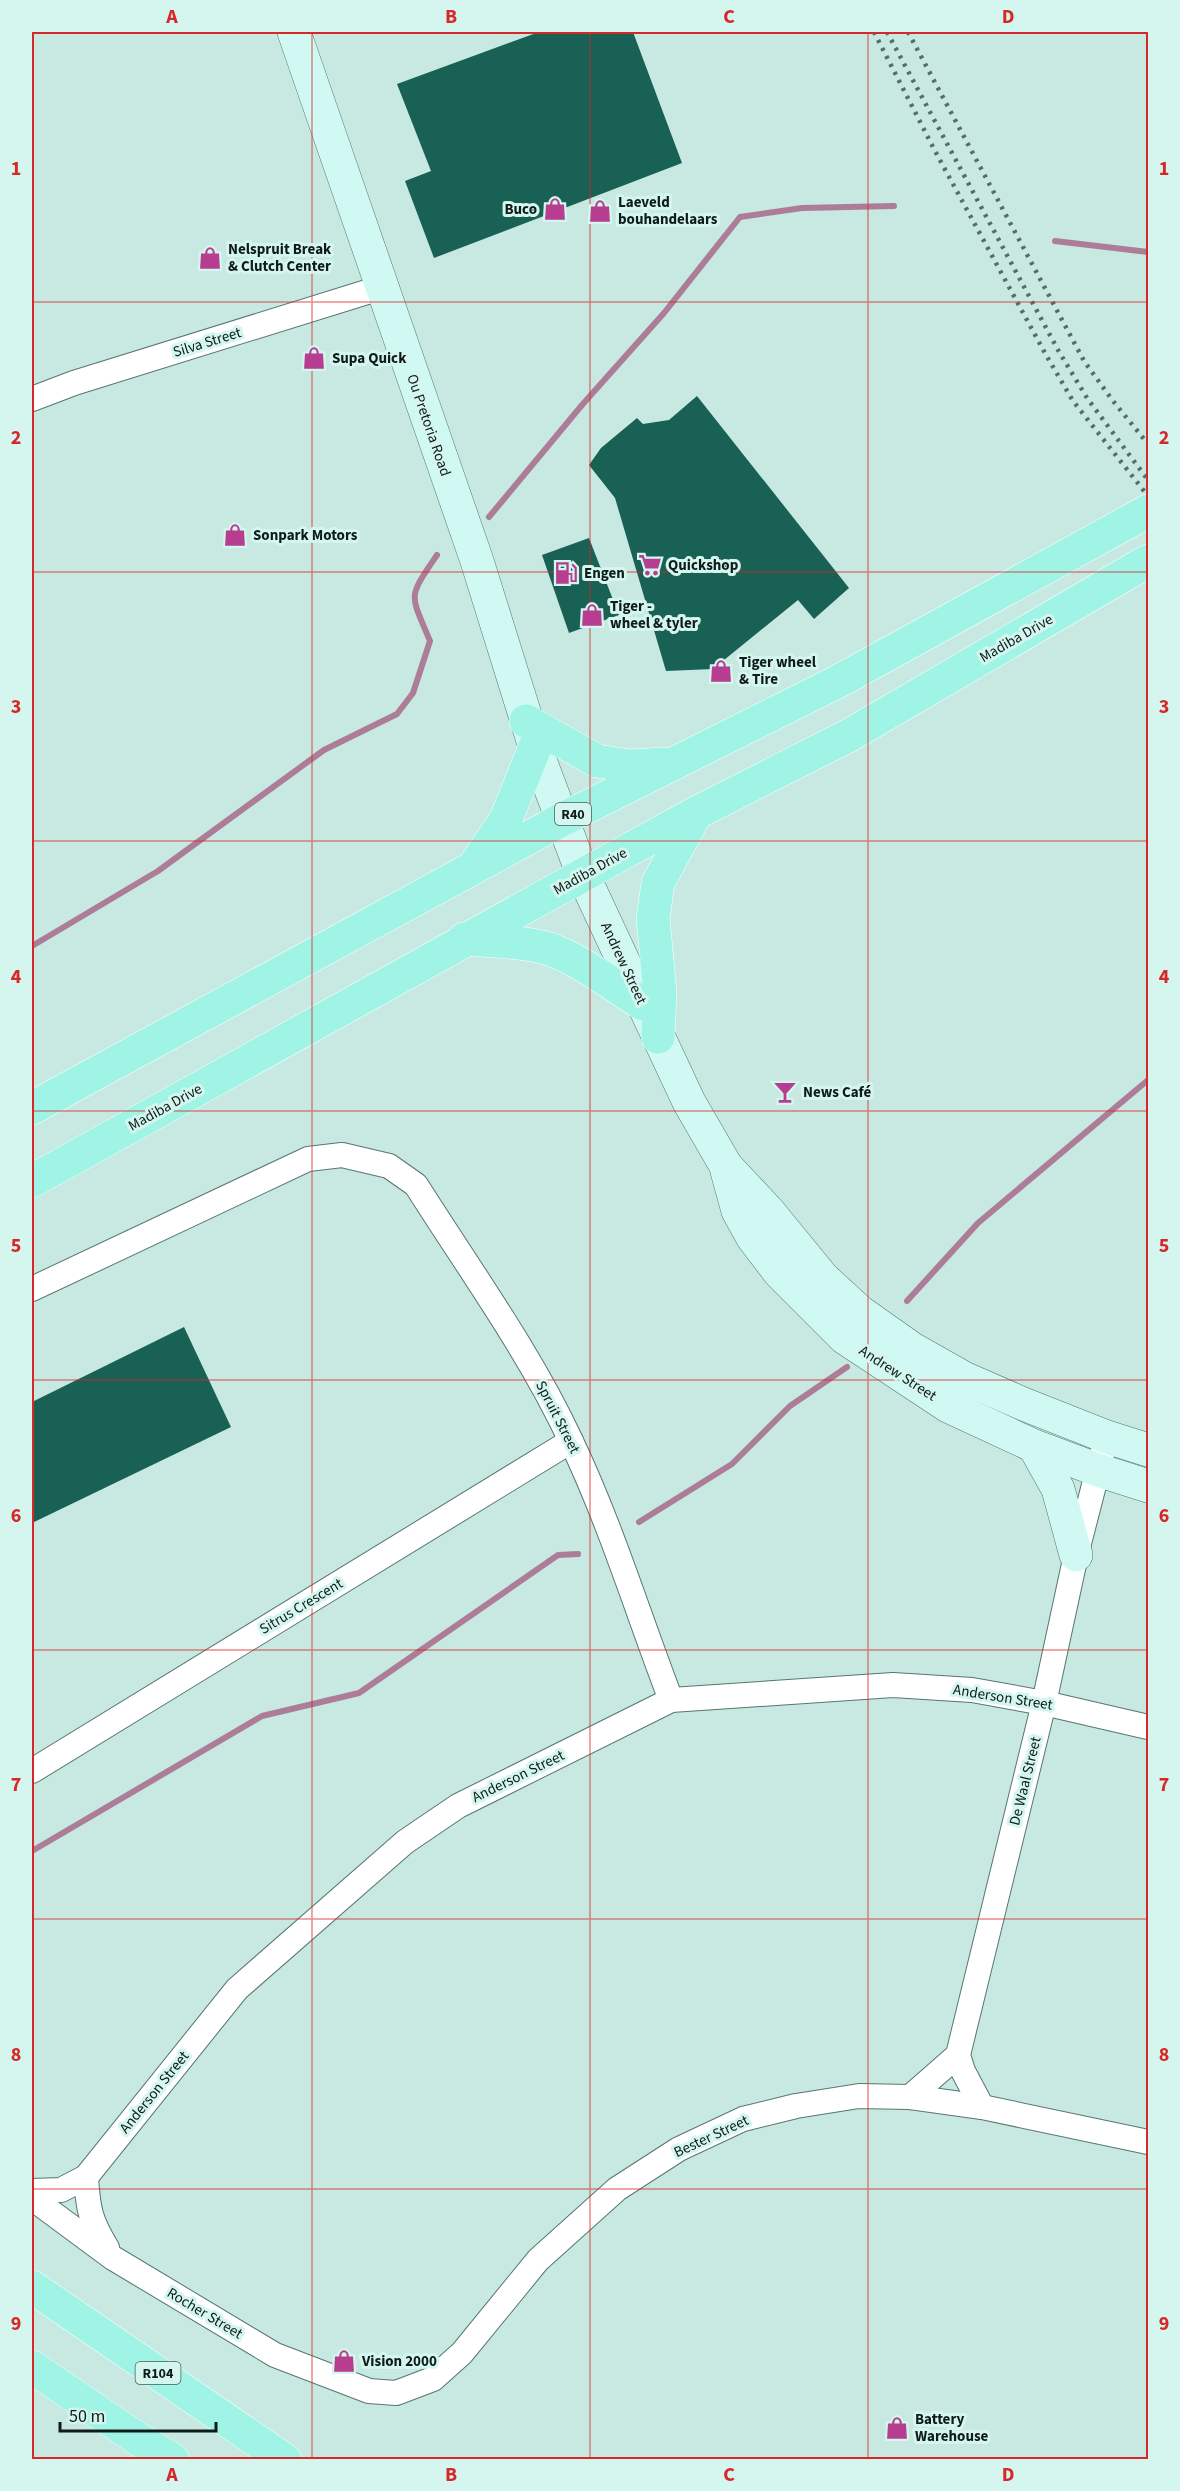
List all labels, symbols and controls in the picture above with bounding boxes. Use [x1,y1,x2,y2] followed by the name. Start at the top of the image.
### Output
[165,3,178,31] text: A
[445,3,457,31] text: B
[723,3,735,31] text: C
[1002,3,1014,31] text: D
[11,155,21,183] text: 1
[1159,155,1169,183] text: 1
[618,192,718,230] place label: Laeveld bouhandelaars
[542,196,568,222] shop icon: Buco
[587,198,613,224] shop icon: Laeveld bouhandelaars
[504,199,537,220] place label: Buco
[228,239,332,277] place label: Nelspruit Break & Clutch Center
[197,245,223,271] shop icon: Nelspruit Break & Clutch Center
[170,322,244,363] street label: Silva Street
[301,345,327,371] shop icon: Supa Quick
[332,348,407,369] place label: Supa Quick
[401,371,456,479] street label: Ou Pretoria Road
[11,424,21,452] text: 2
[1159,424,1169,452] text: 2
[222,522,248,548] shop icon: Sonpark Motors
[253,525,358,546] place label: Sonpark Motors
[637,552,663,578] supermarket icon: Quickshop
[668,555,739,576] place label: Quickshop
[553,560,579,586] fuel station icon: Engen
[584,563,625,584] place label: Engen
[610,596,698,634] place label: Tiger - wheel & tyler
[579,602,605,628] shop icon: Tiger - wheel & tyler
[976,609,1057,668] street label: Madiba Drive
[739,652,817,690] place label: Tiger wheel & Tire
[708,658,734,684] shop icon: Tiger wheel & Tire
[11,693,21,721] text: 3
[1159,693,1169,721] text: 3
[555,803,591,825] road number: R40
[549,842,631,900] street label: Madiba Drive
[595,919,652,1008] street label: Andrew Street
[11,963,22,991] text: 4
[1159,963,1170,991] text: 4
[124,1078,206,1136] street label: Madiba Drive
[772,1079,798,1105] bar icon: News Café
[803,1082,872,1103] place label: News Café
[11,1232,21,1260] text: 5
[1159,1232,1169,1260] text: 5
[855,1340,941,1406] street label: Andrew Street
[530,1377,585,1457] street label: Spruit Street
[11,1502,21,1530] text: 6
[1159,1502,1169,1530] text: 6
[256,1573,347,1640] street label: Sitrus Crescent
[952,1679,1054,1716] street label: Anderson Street
[1004,1735,1047,1828] street label: De Waal Street
[468,1745,568,1808] street label: Anderson Street
[11,1771,21,1799] text: 7
[1159,1771,1169,1799] text: 7
[11,2041,21,2069] text: 8
[1159,2041,1169,2069] text: 8
[115,2047,194,2138] street label: Anderson Street
[670,2110,752,2163] street label: Bester Street
[163,2283,246,2344] street label: Rocher Street
[11,2310,21,2338] text: 9
[1159,2310,1169,2338] text: 9
[331,2348,357,2374] shop icon: Vision 2000
[361,2351,437,2372] place label: Vision 2000
[136,2362,180,2384] road number: R104
[60,2395,216,2433] scale bar
[69,2404,105,2429] text: 50 m
[915,2409,989,2447] place label: Battery Warehouse
[884,2415,910,2441] shop icon: Battery Warehouse
[165,2461,178,2489] text: A
[445,2461,457,2489] text: B
[723,2461,735,2489] text: C
[1002,2461,1014,2489] text: D

